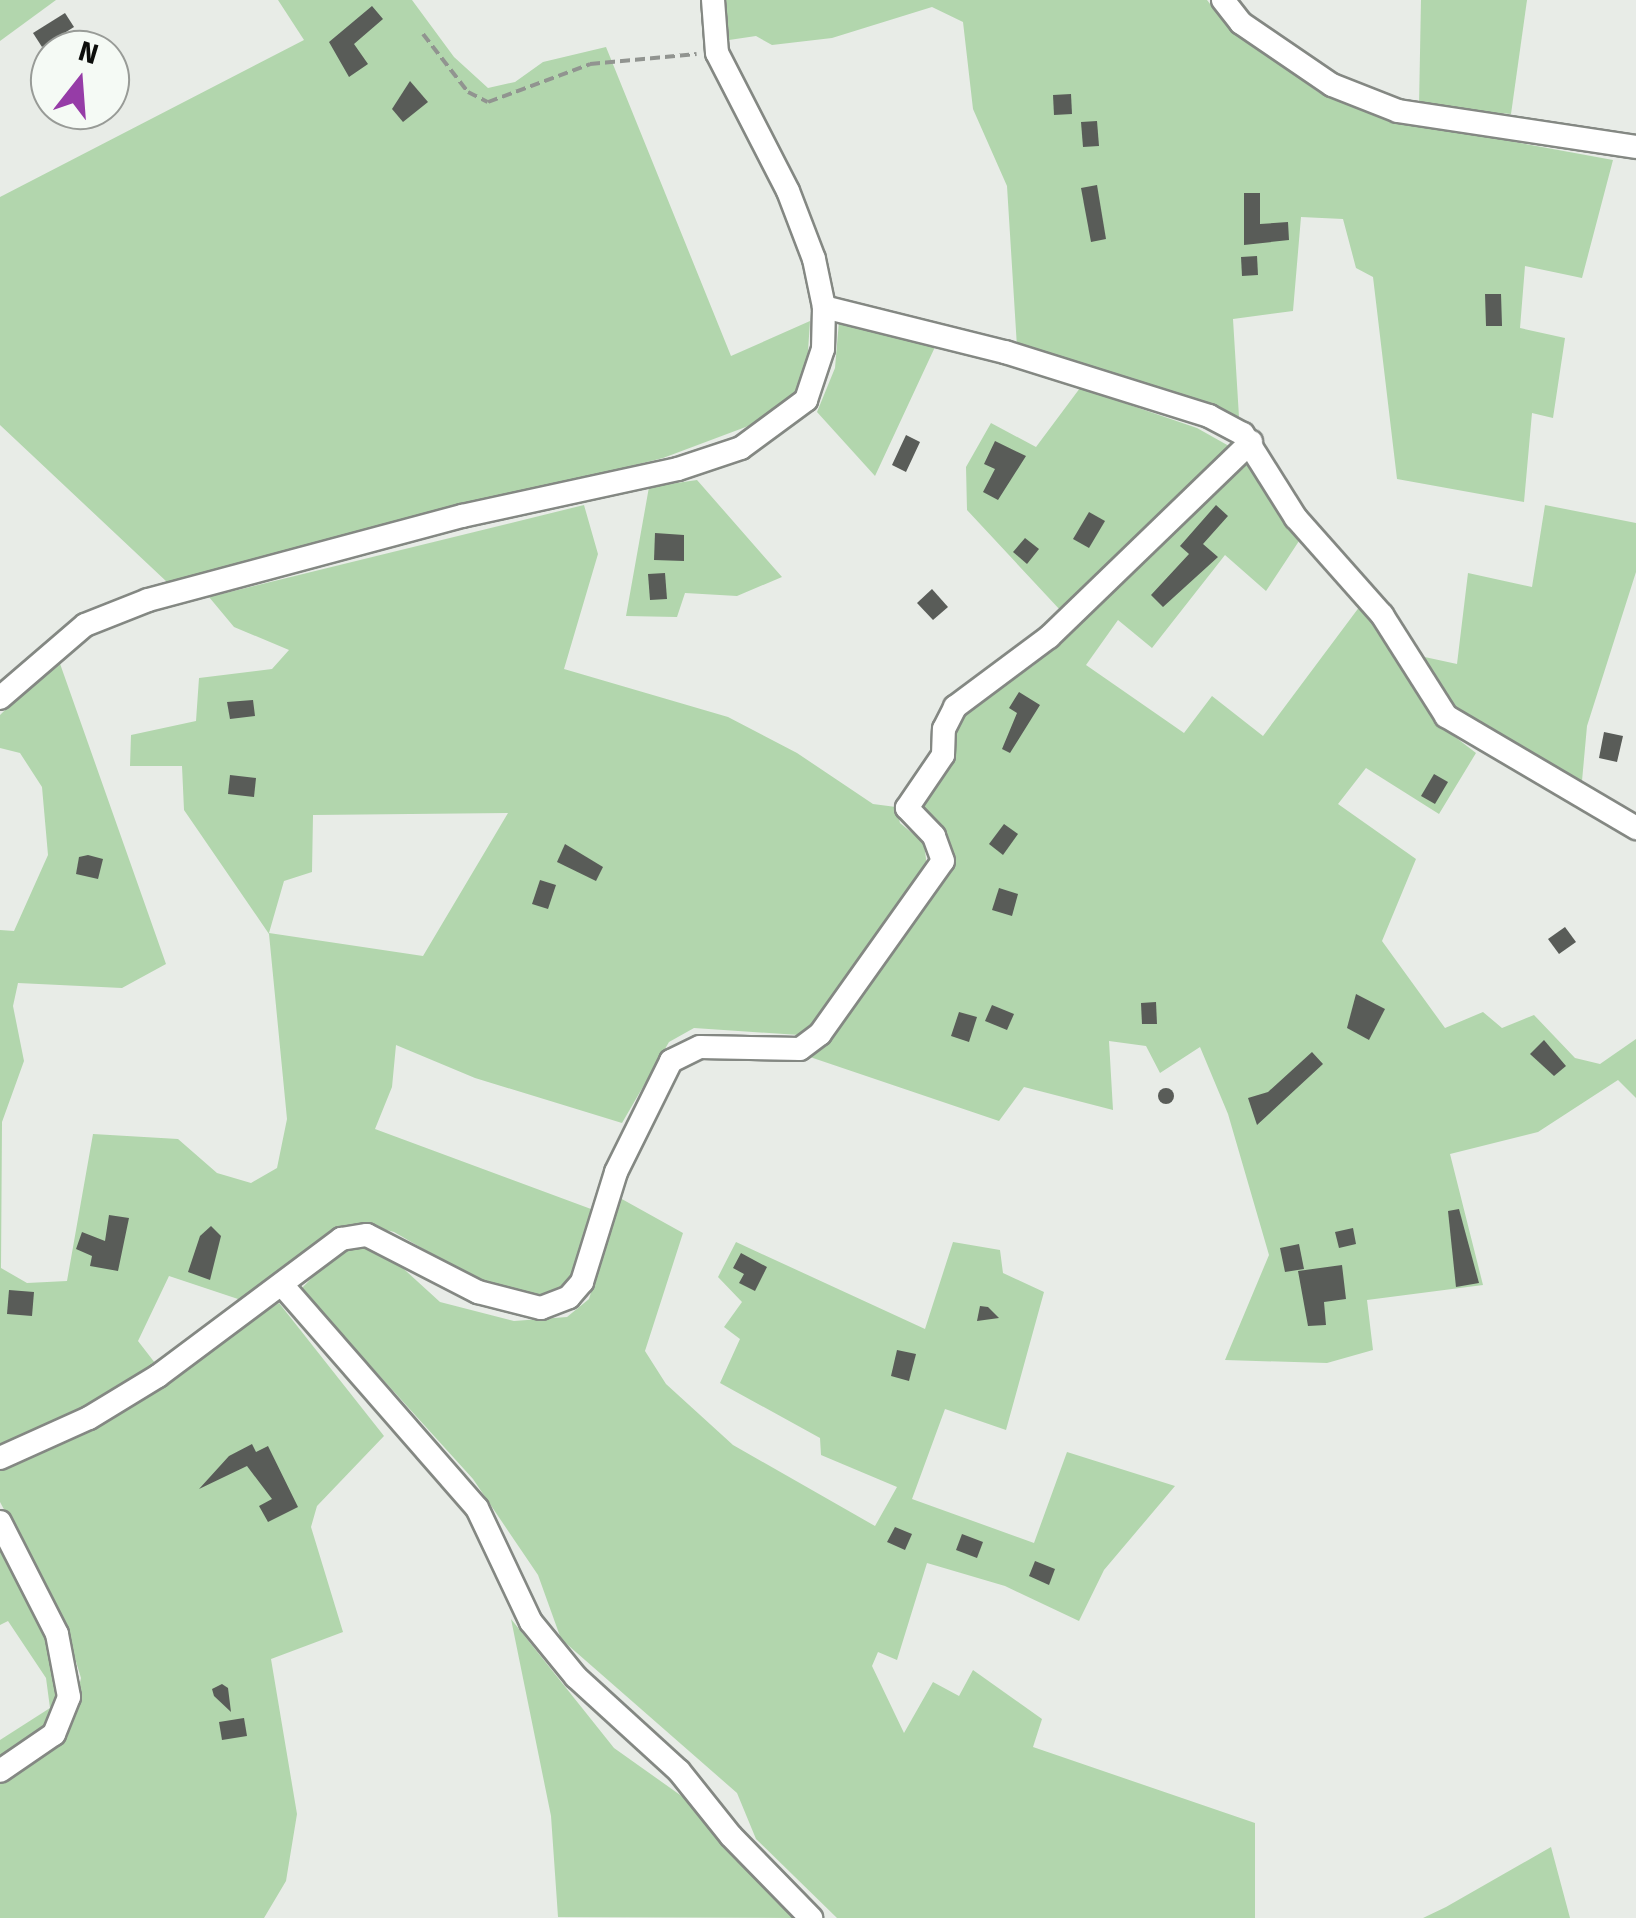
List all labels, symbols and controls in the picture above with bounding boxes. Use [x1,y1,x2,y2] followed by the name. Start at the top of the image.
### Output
[30,30,130,130] north arrow
[75,34,102,71] text: N

